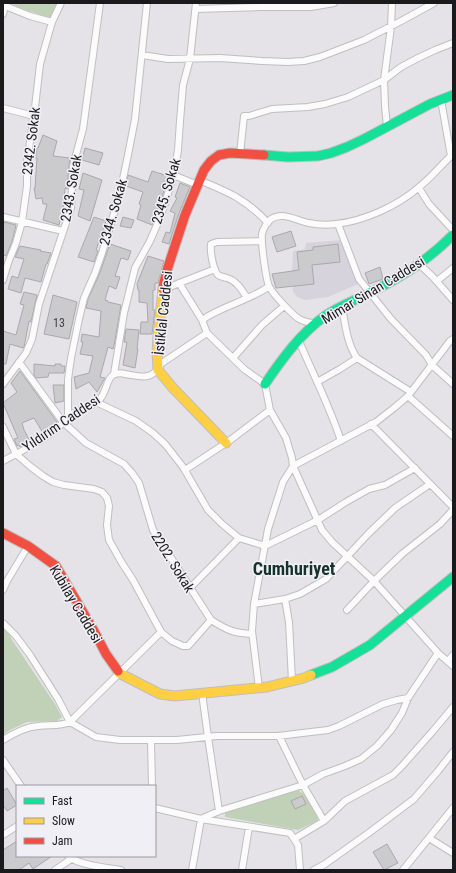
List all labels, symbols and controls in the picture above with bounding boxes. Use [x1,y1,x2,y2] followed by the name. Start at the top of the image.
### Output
[19,106,43,176] street label: 2342. Sokak
[57,152,85,223] street label: 2343. Sokak
[148,155,184,226] street label: 2345. Sokak
[96,176,130,247] street label: 2344. Sokak
[319,253,427,327] street label: Mimar Sinan Caddesi
[151,270,175,356] street label: İstiklal Caddesi
[53,316,65,330] house number: 13
[19,391,103,455] street label: Yıldırım Caddesi
[148,529,198,596] street label: 2202. Sokak
[253,558,336,579] district label: Cumhuriyet
[47,562,105,646] street label: Kubilay Caddesi
[16,785,156,857] legend
[52,794,73,808] text: Fast
[52,814,75,828] text: Slow
[52,834,73,848] text: Jam

